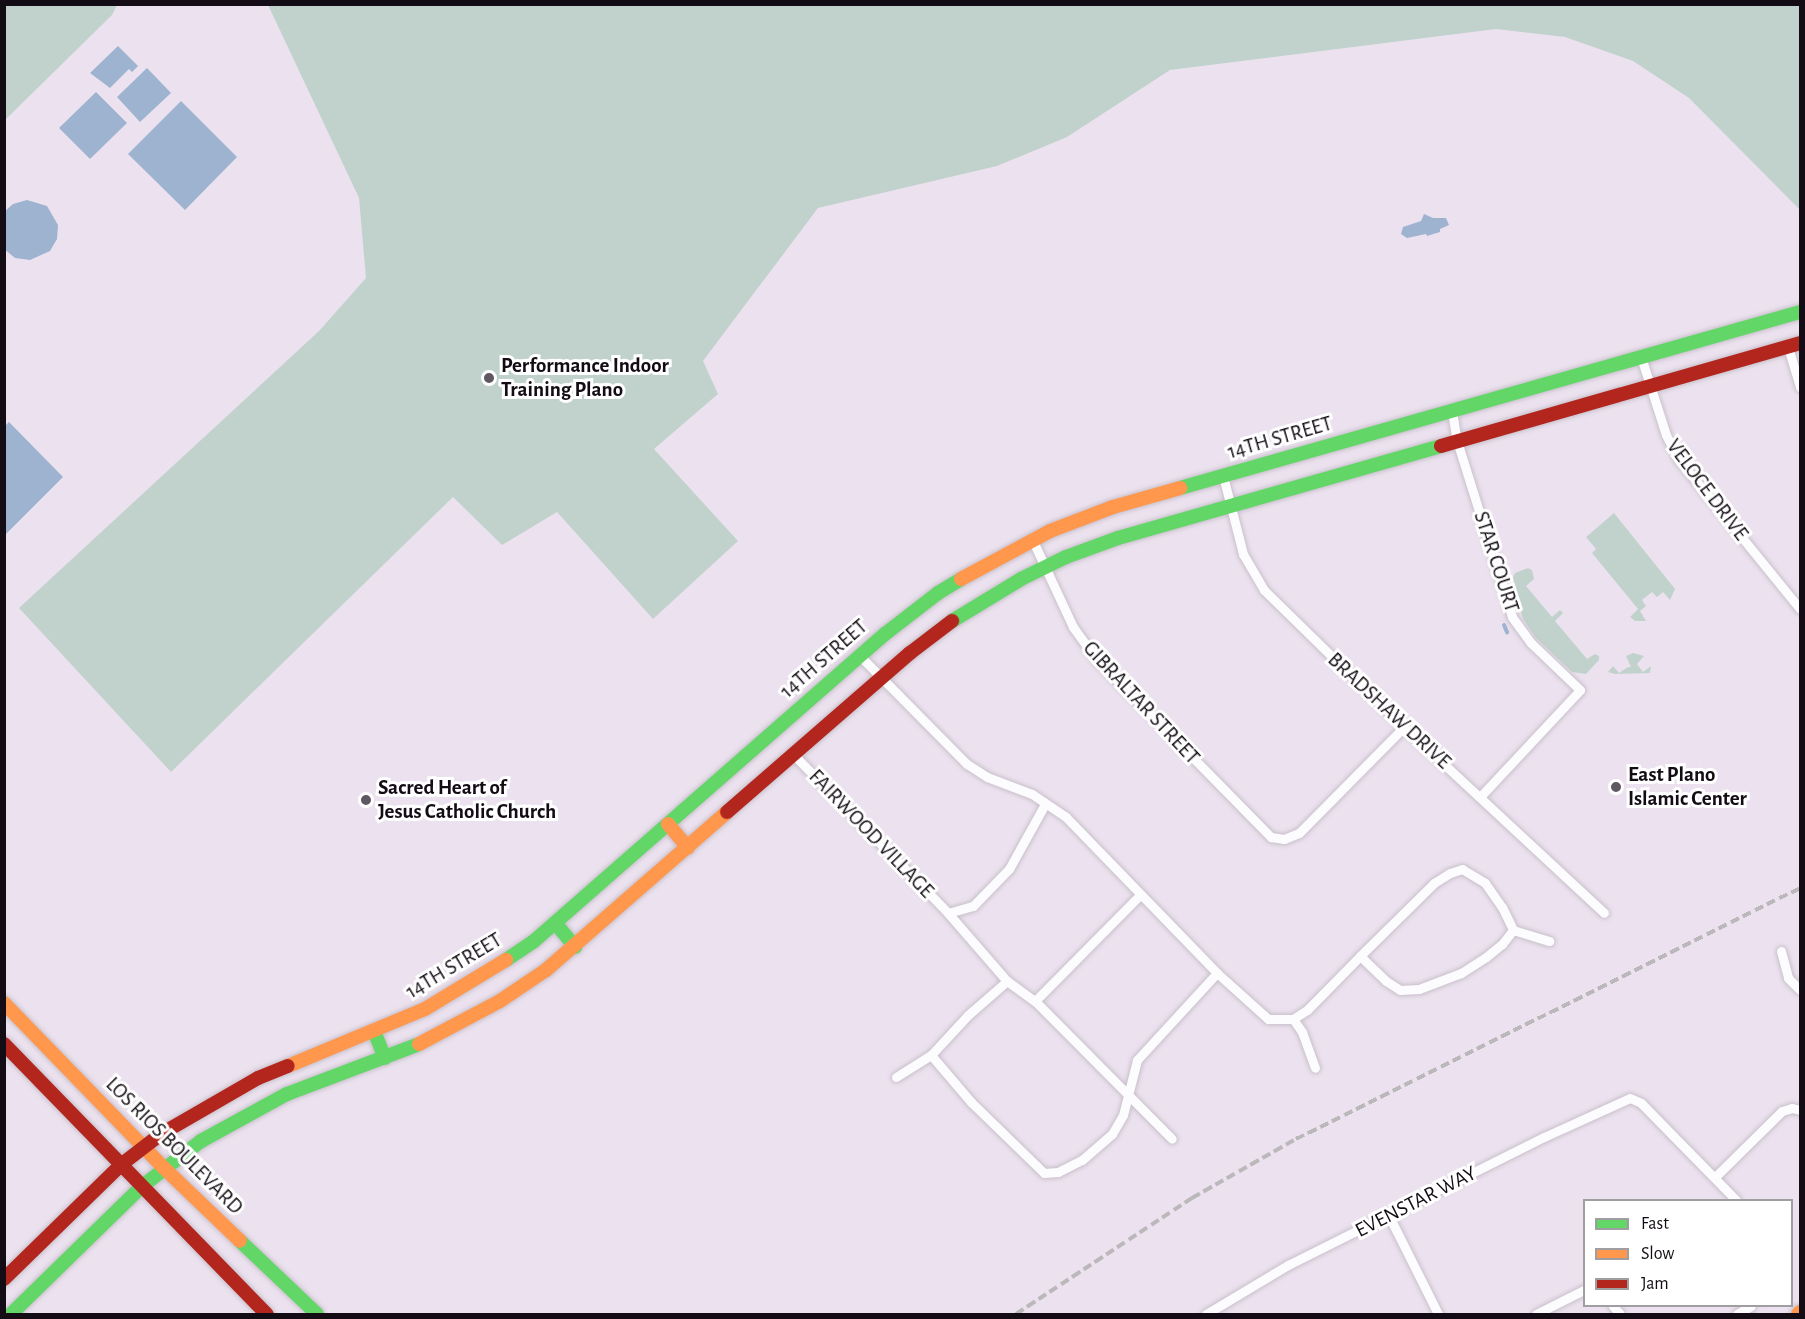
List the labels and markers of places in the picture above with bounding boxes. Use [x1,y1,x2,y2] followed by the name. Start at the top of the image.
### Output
[501,353,669,403] place label: Performance Indoor Training Plano
[482,371,496,385] marker: Performance Indoor Training Plano
[1628,762,1747,812] place label: East Plano Islamic Center
[378,775,556,825] place label: Sacred Heart of Jesus Catholic Church
[1609,780,1623,794] marker: East Plano Islamic Center
[359,793,373,807] marker: Sacred Heart of Jesus Catholic Church

